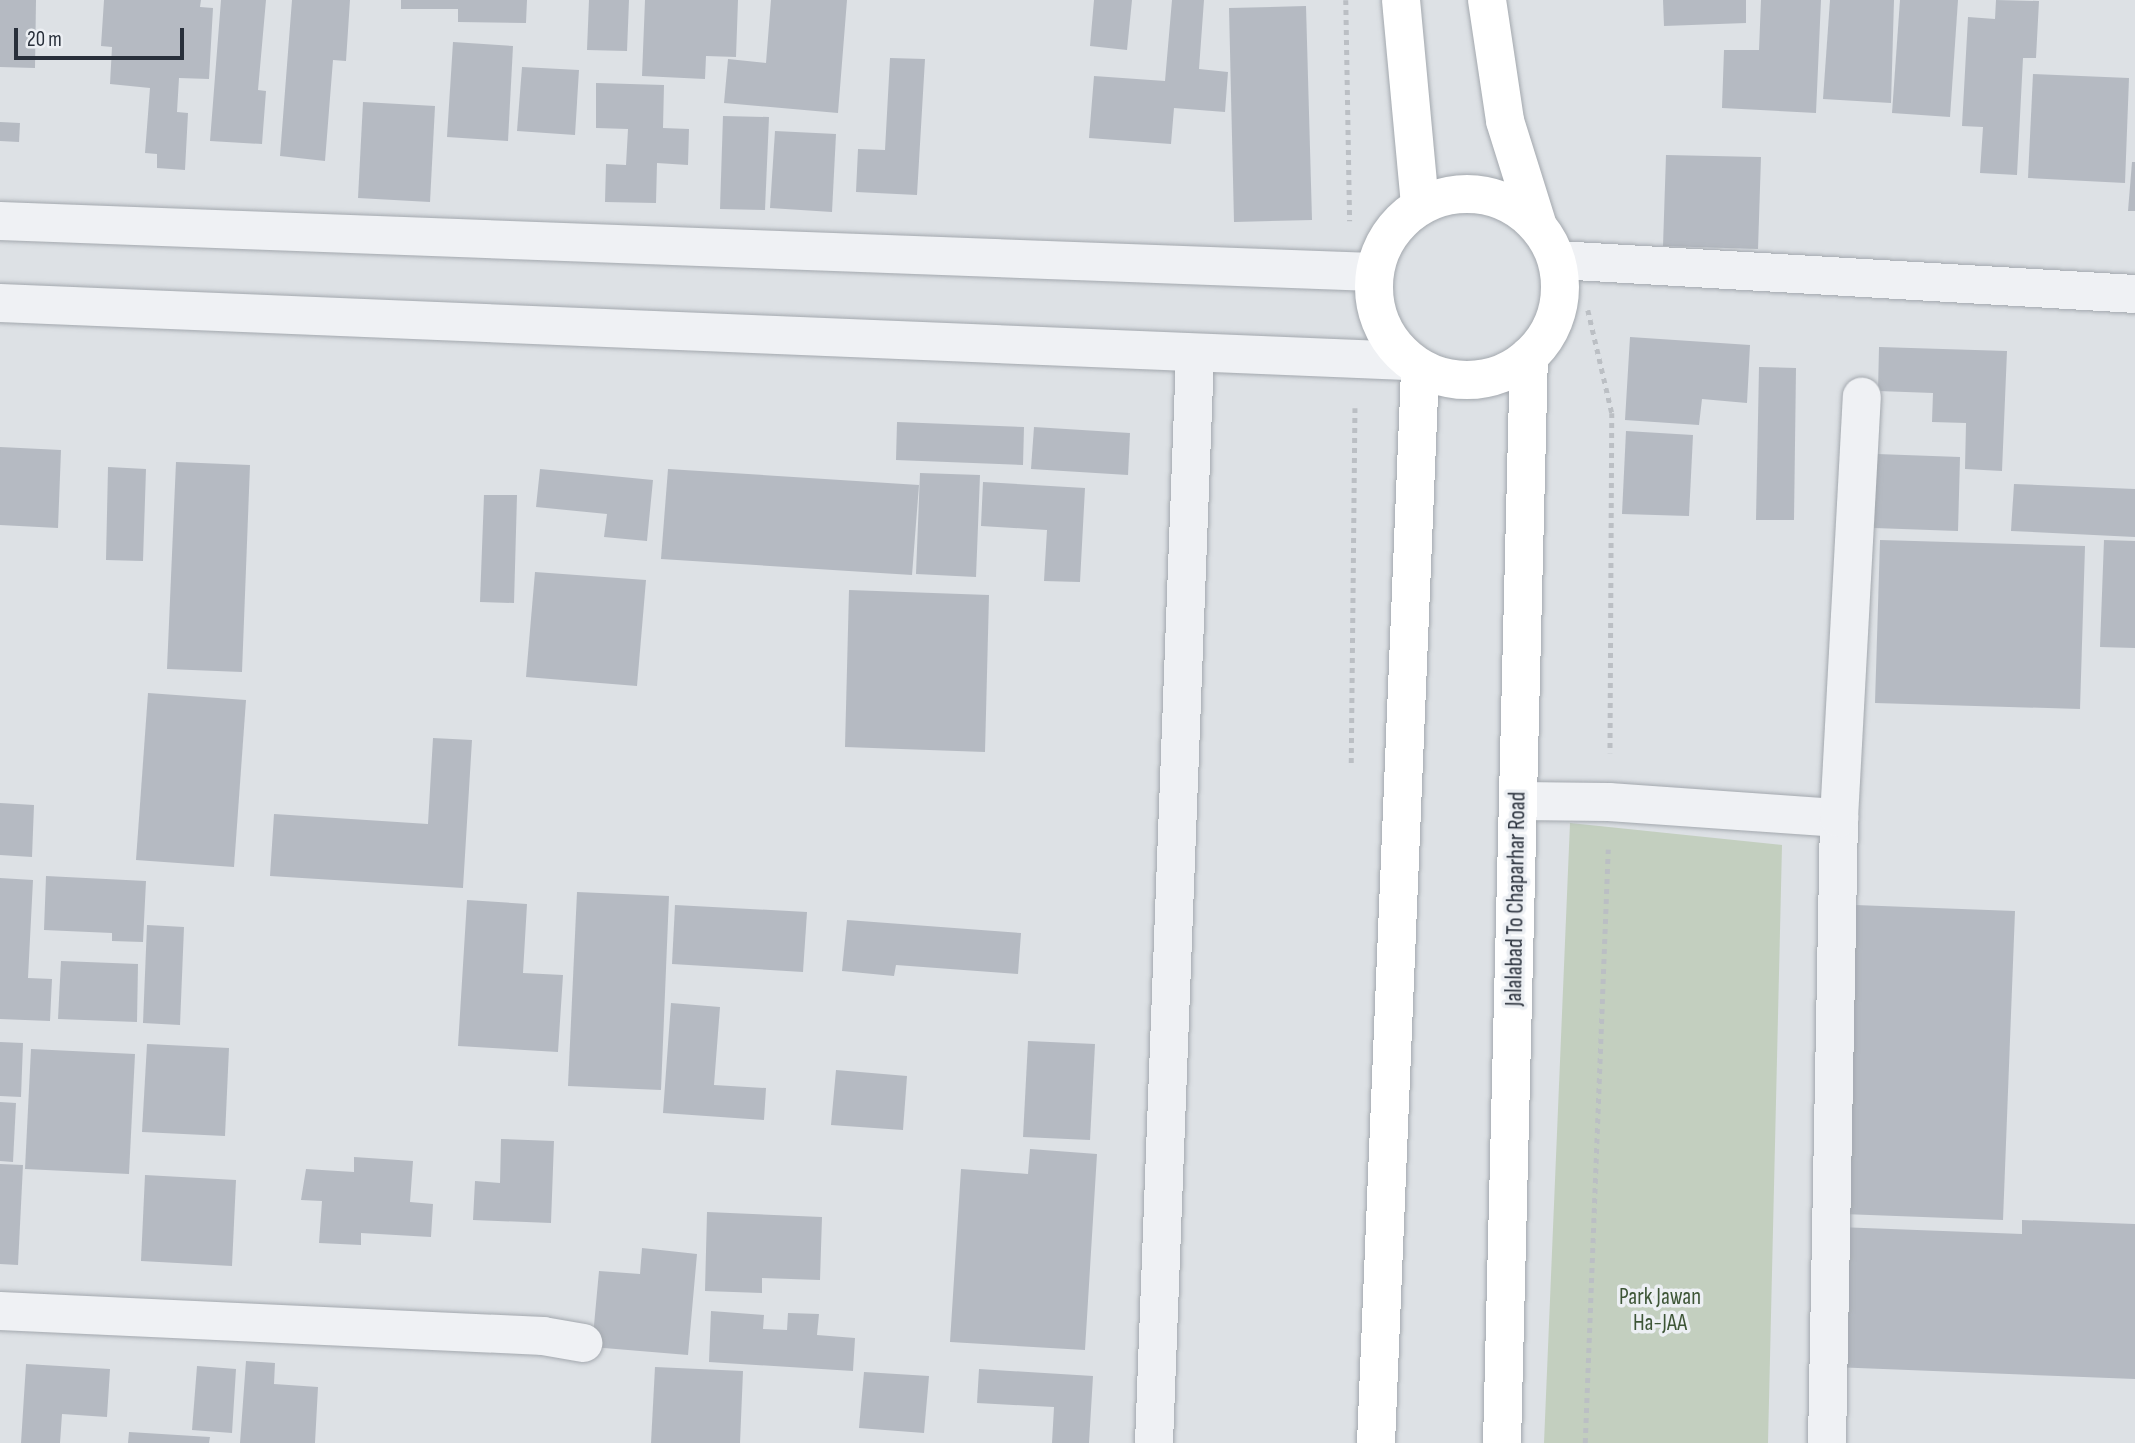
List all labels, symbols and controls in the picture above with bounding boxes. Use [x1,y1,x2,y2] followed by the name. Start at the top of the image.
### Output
[18,14,187,58] scale bar
[27,27,62,52] text: 20 m
[1500,791,1532,1007] street label: Jalalabad To Chaparhar Road
[1619,1283,1701,1337] park label: Park Jawan Ha-JAA

